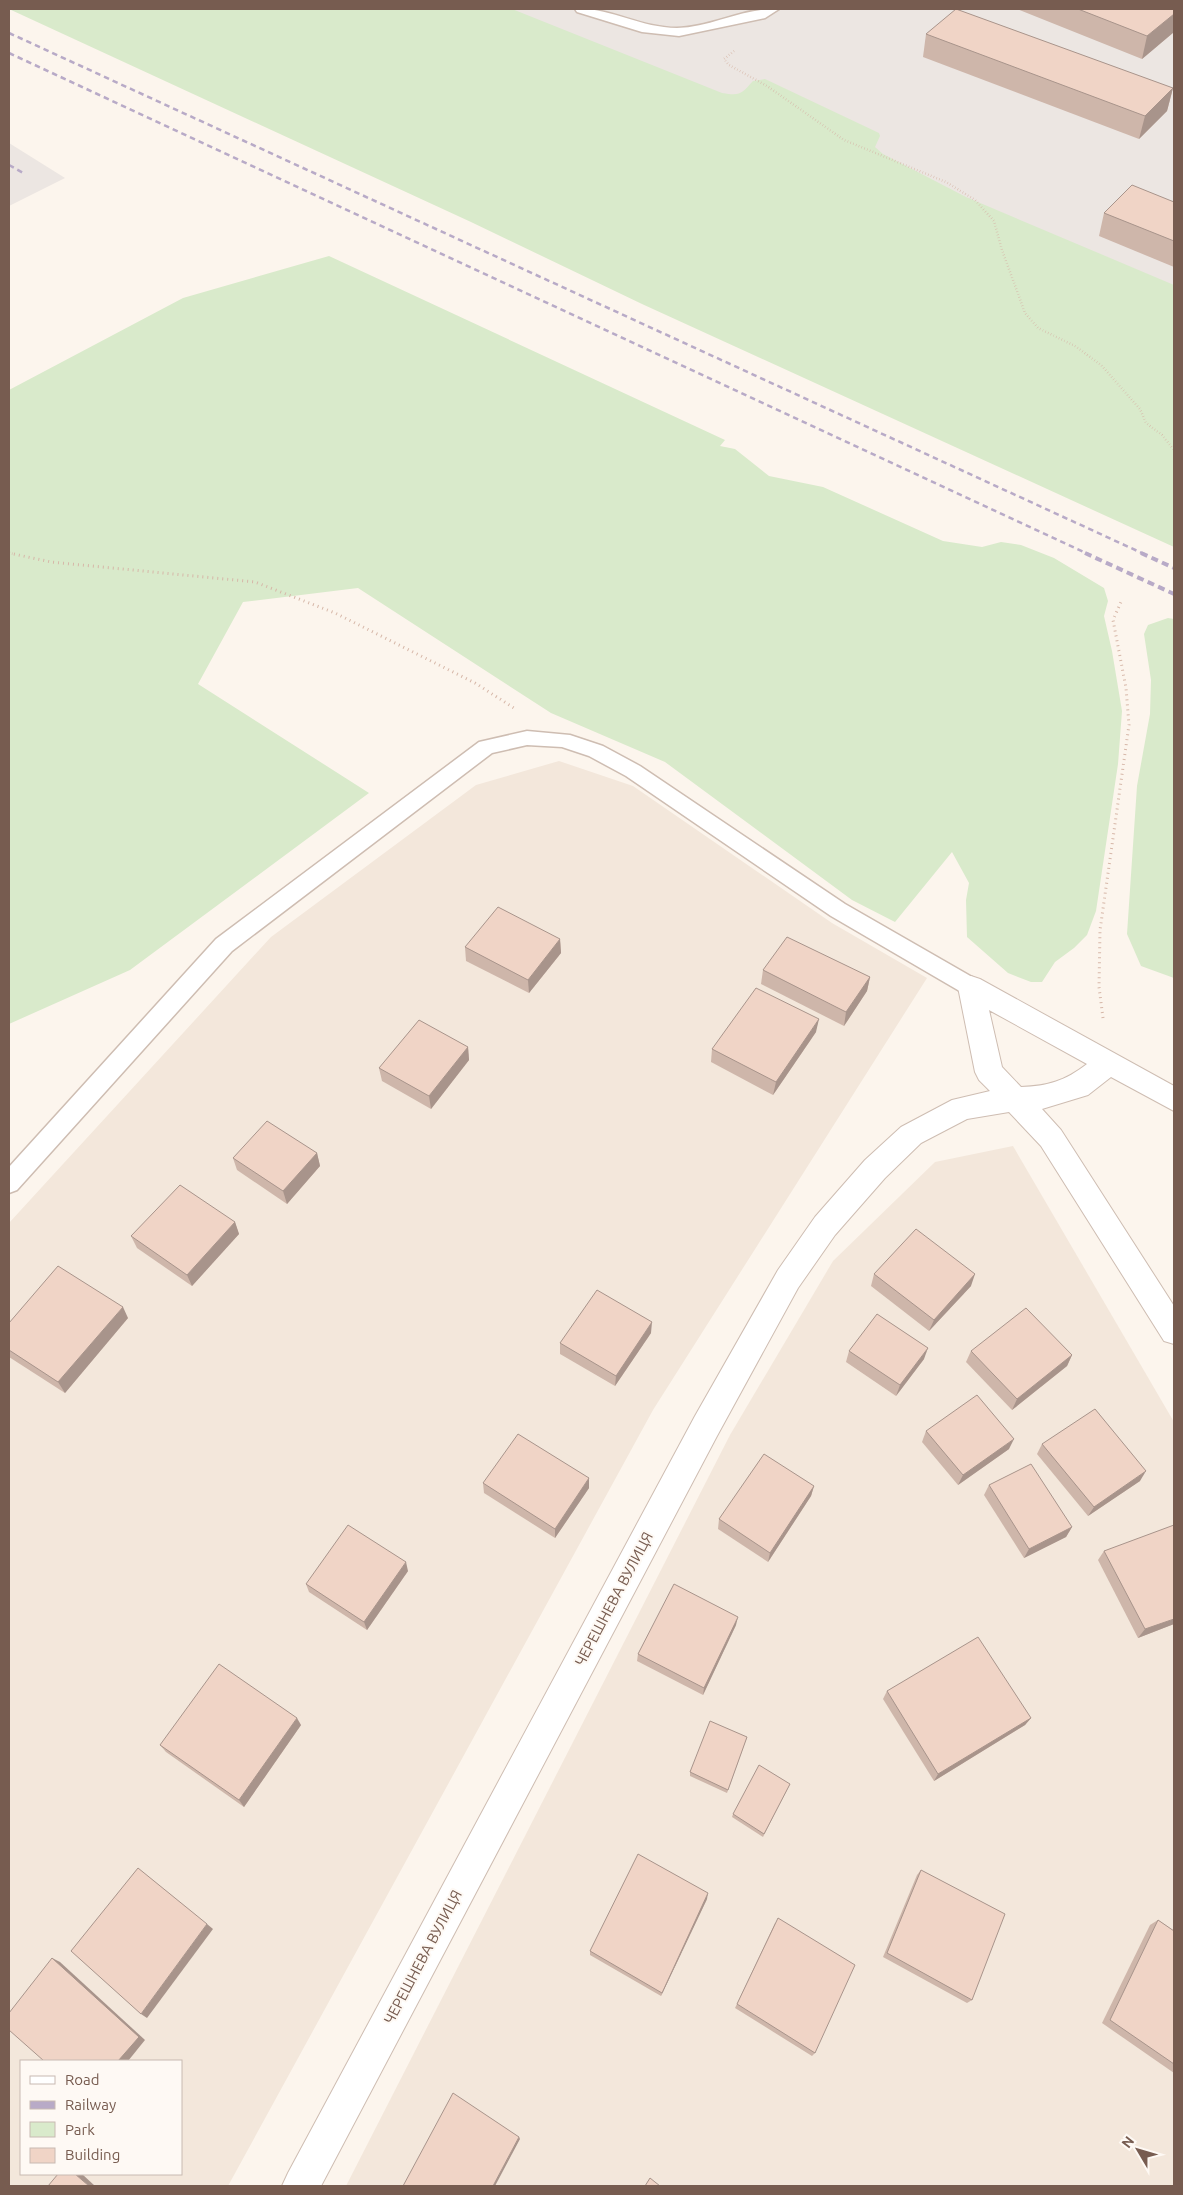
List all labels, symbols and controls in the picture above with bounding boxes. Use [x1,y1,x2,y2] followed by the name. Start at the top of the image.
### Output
[571,1529,656,1669] street label: ЧЕРЕШНЕВА ВУЛИЦЯ
[380,1887,465,2027] street label: ЧЕРЕШНЕВА ВУЛИЦЯ
[20,2060,182,2175] legend
[65,2071,100,2088] text: Road
[65,2096,116,2113] text: Railway
[65,2121,95,2138] text: Park
[1113,2125,1163,2175] north arrow
[1118,2133,1137,2151] text: N
[65,2146,120,2163] text: Building

